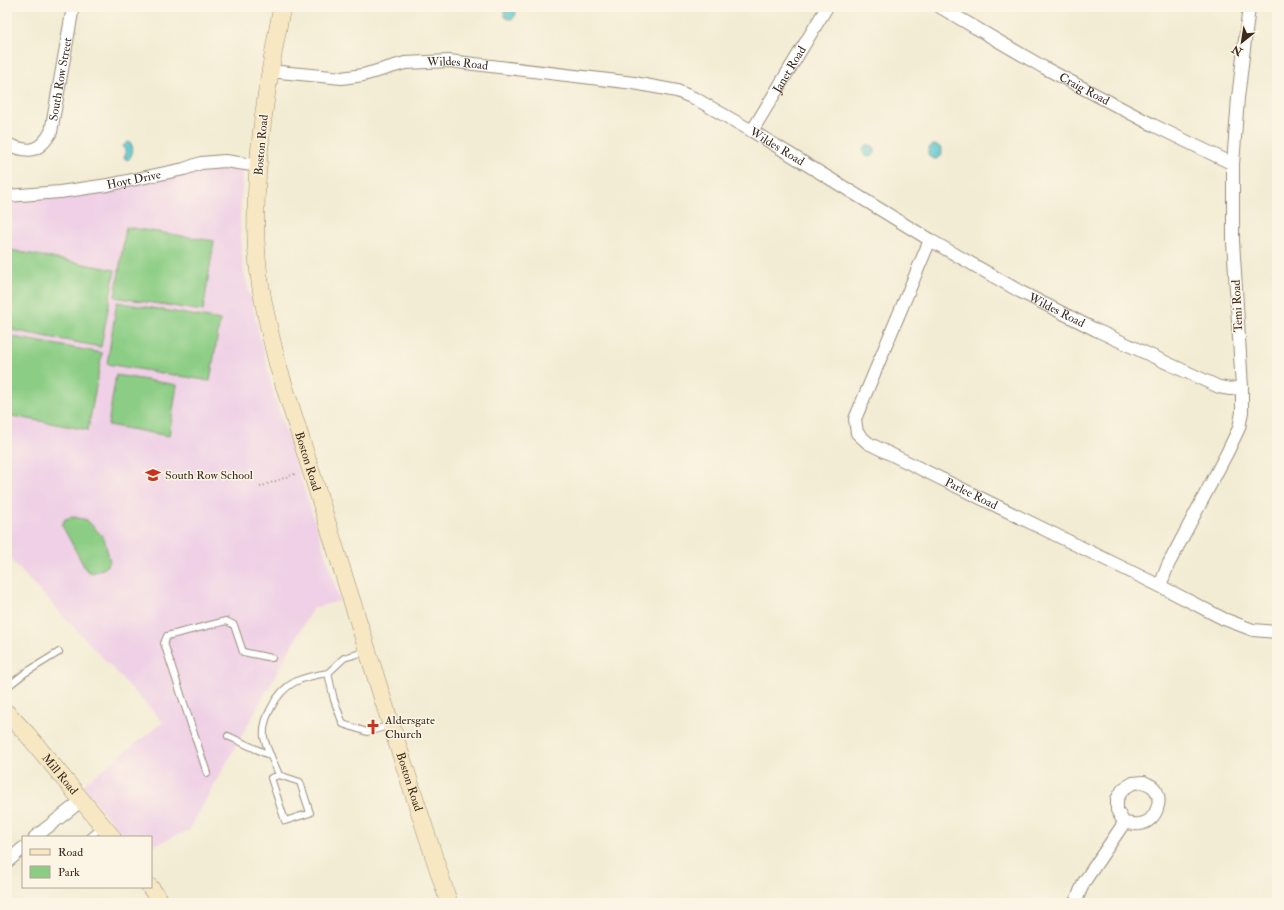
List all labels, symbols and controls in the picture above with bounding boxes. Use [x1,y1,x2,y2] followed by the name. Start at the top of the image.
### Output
[1222,22,1262,62] north arrow
[46,36,76,122] street label: South Row Street
[1229,42,1246,59] text: N
[769,43,810,97] street label: Janet Road
[426,54,489,74] street label: Wildes Road
[1056,70,1112,109] street label: Craig Road
[251,114,272,176] street label: Boston Road
[746,124,807,169] street label: Wildes Road
[106,167,162,193] street label: Hoyt Drive
[1229,279,1246,333] street label: Temi Road
[1025,290,1087,331] street label: Wildes Road
[291,430,324,493] street label: Boston Road
[144,466,162,484] school or university icon: South Row School
[165,468,253,483] place label: South Row School
[942,475,1000,513] street label: Parlee Road
[384,713,435,742] place label: Aldersgate Church
[364,718,382,736] church icon: Aldersgate Church
[392,750,426,813] street label: Boston Road
[38,751,81,798] street label: Mill Road
[22,836,152,888] legend
[58,845,83,860] text: Road
[58,865,80,880] text: Park

